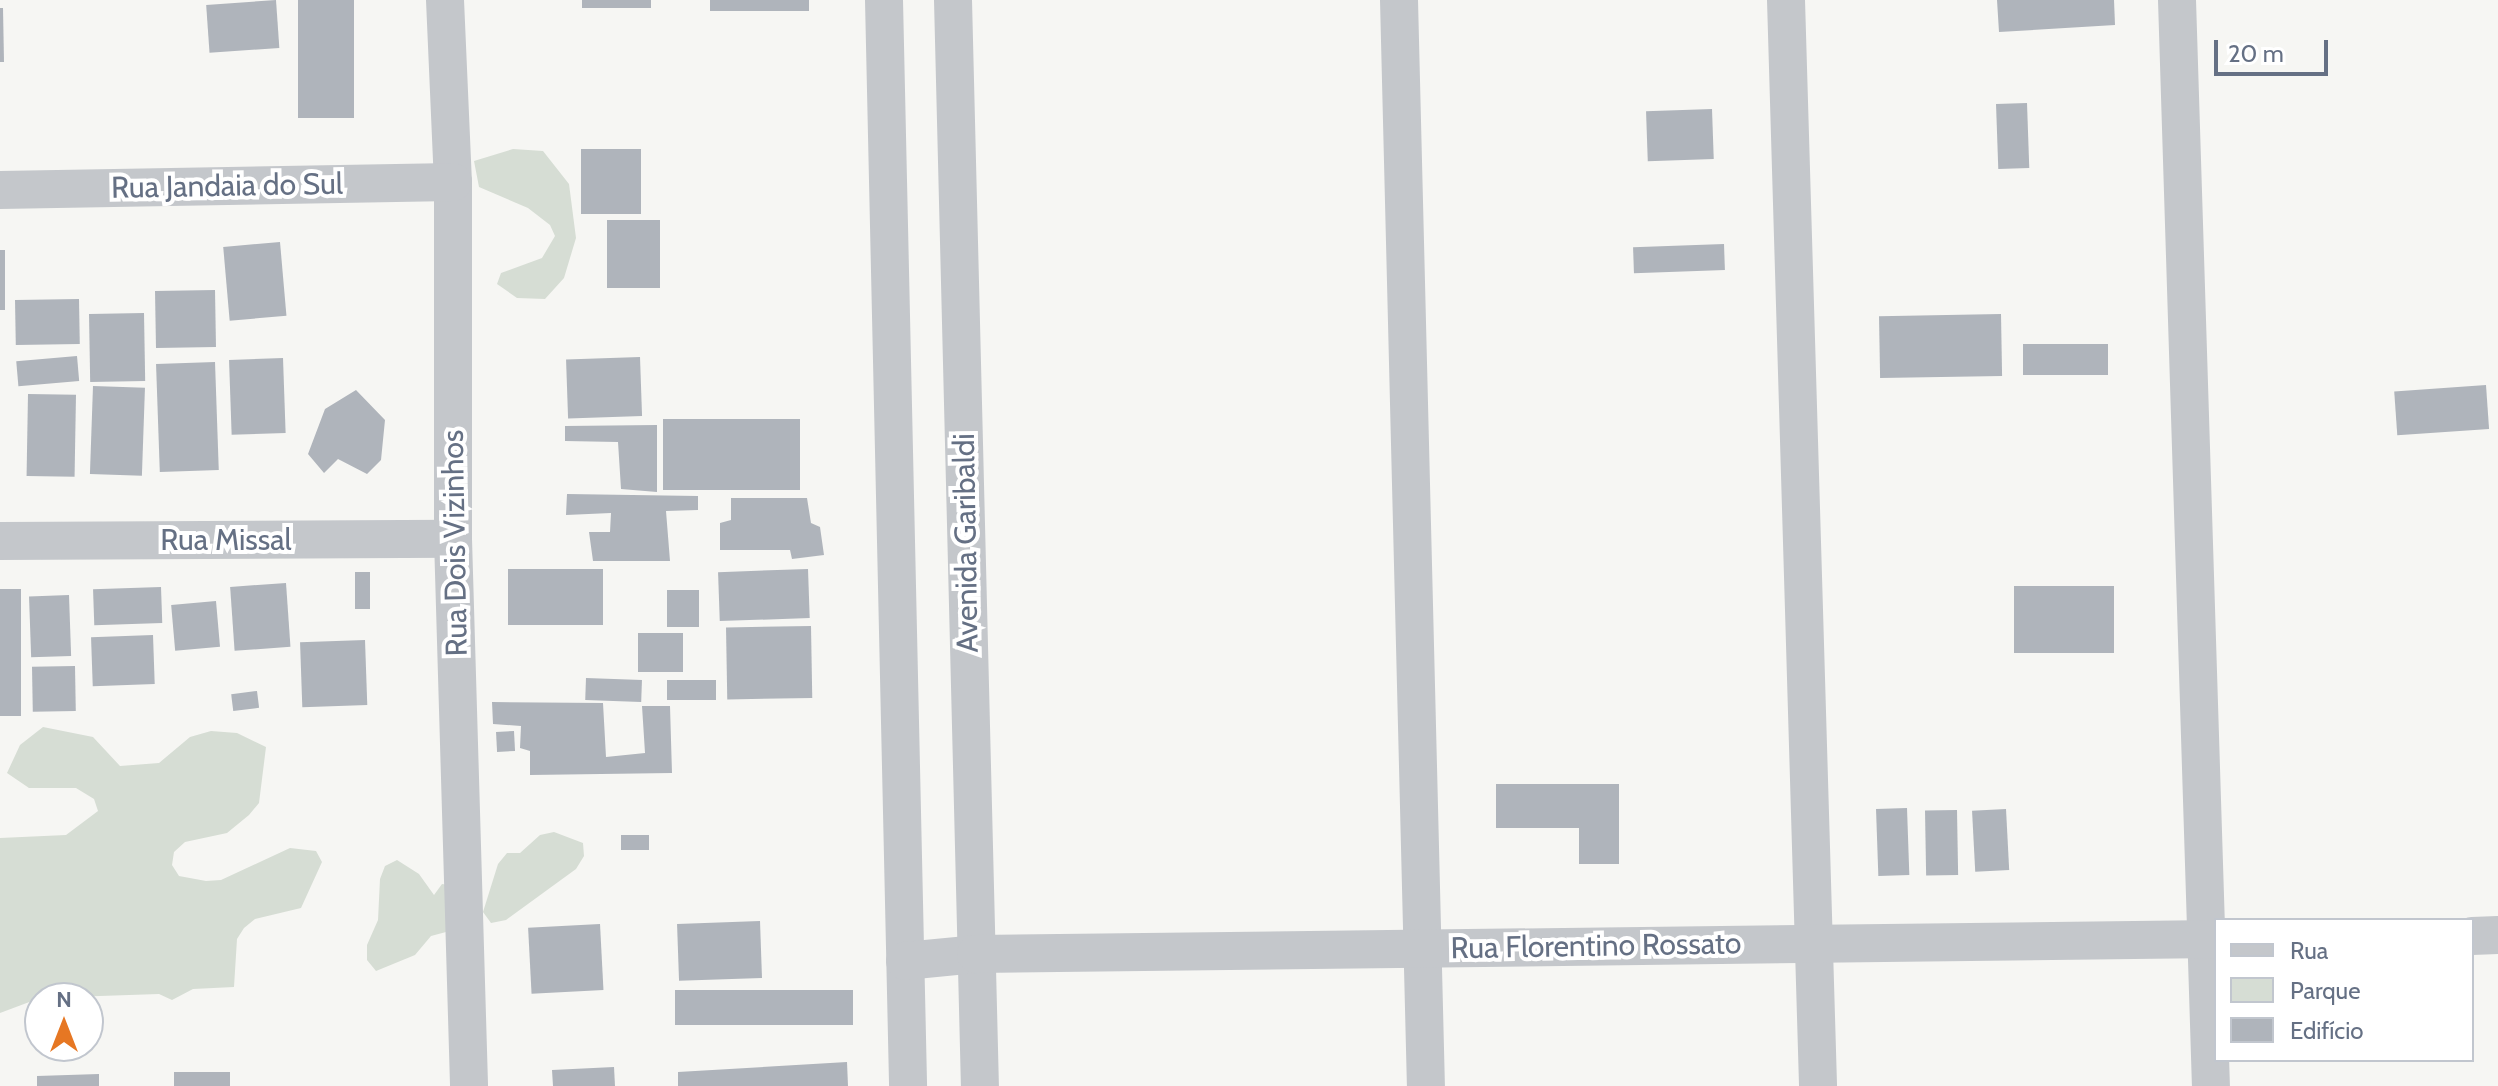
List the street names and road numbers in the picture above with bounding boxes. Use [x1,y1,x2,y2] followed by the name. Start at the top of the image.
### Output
[111,166,343,206] street label: Rua Jandaia do Sul
[435,429,475,657] street label: Rua Dois Vizinhos
[946,433,986,653] street label: Avenida Garibaldi
[160,522,292,558] street label: Rua Missal
[1450,925,1742,967] street label: Rua Florentino Rossato

